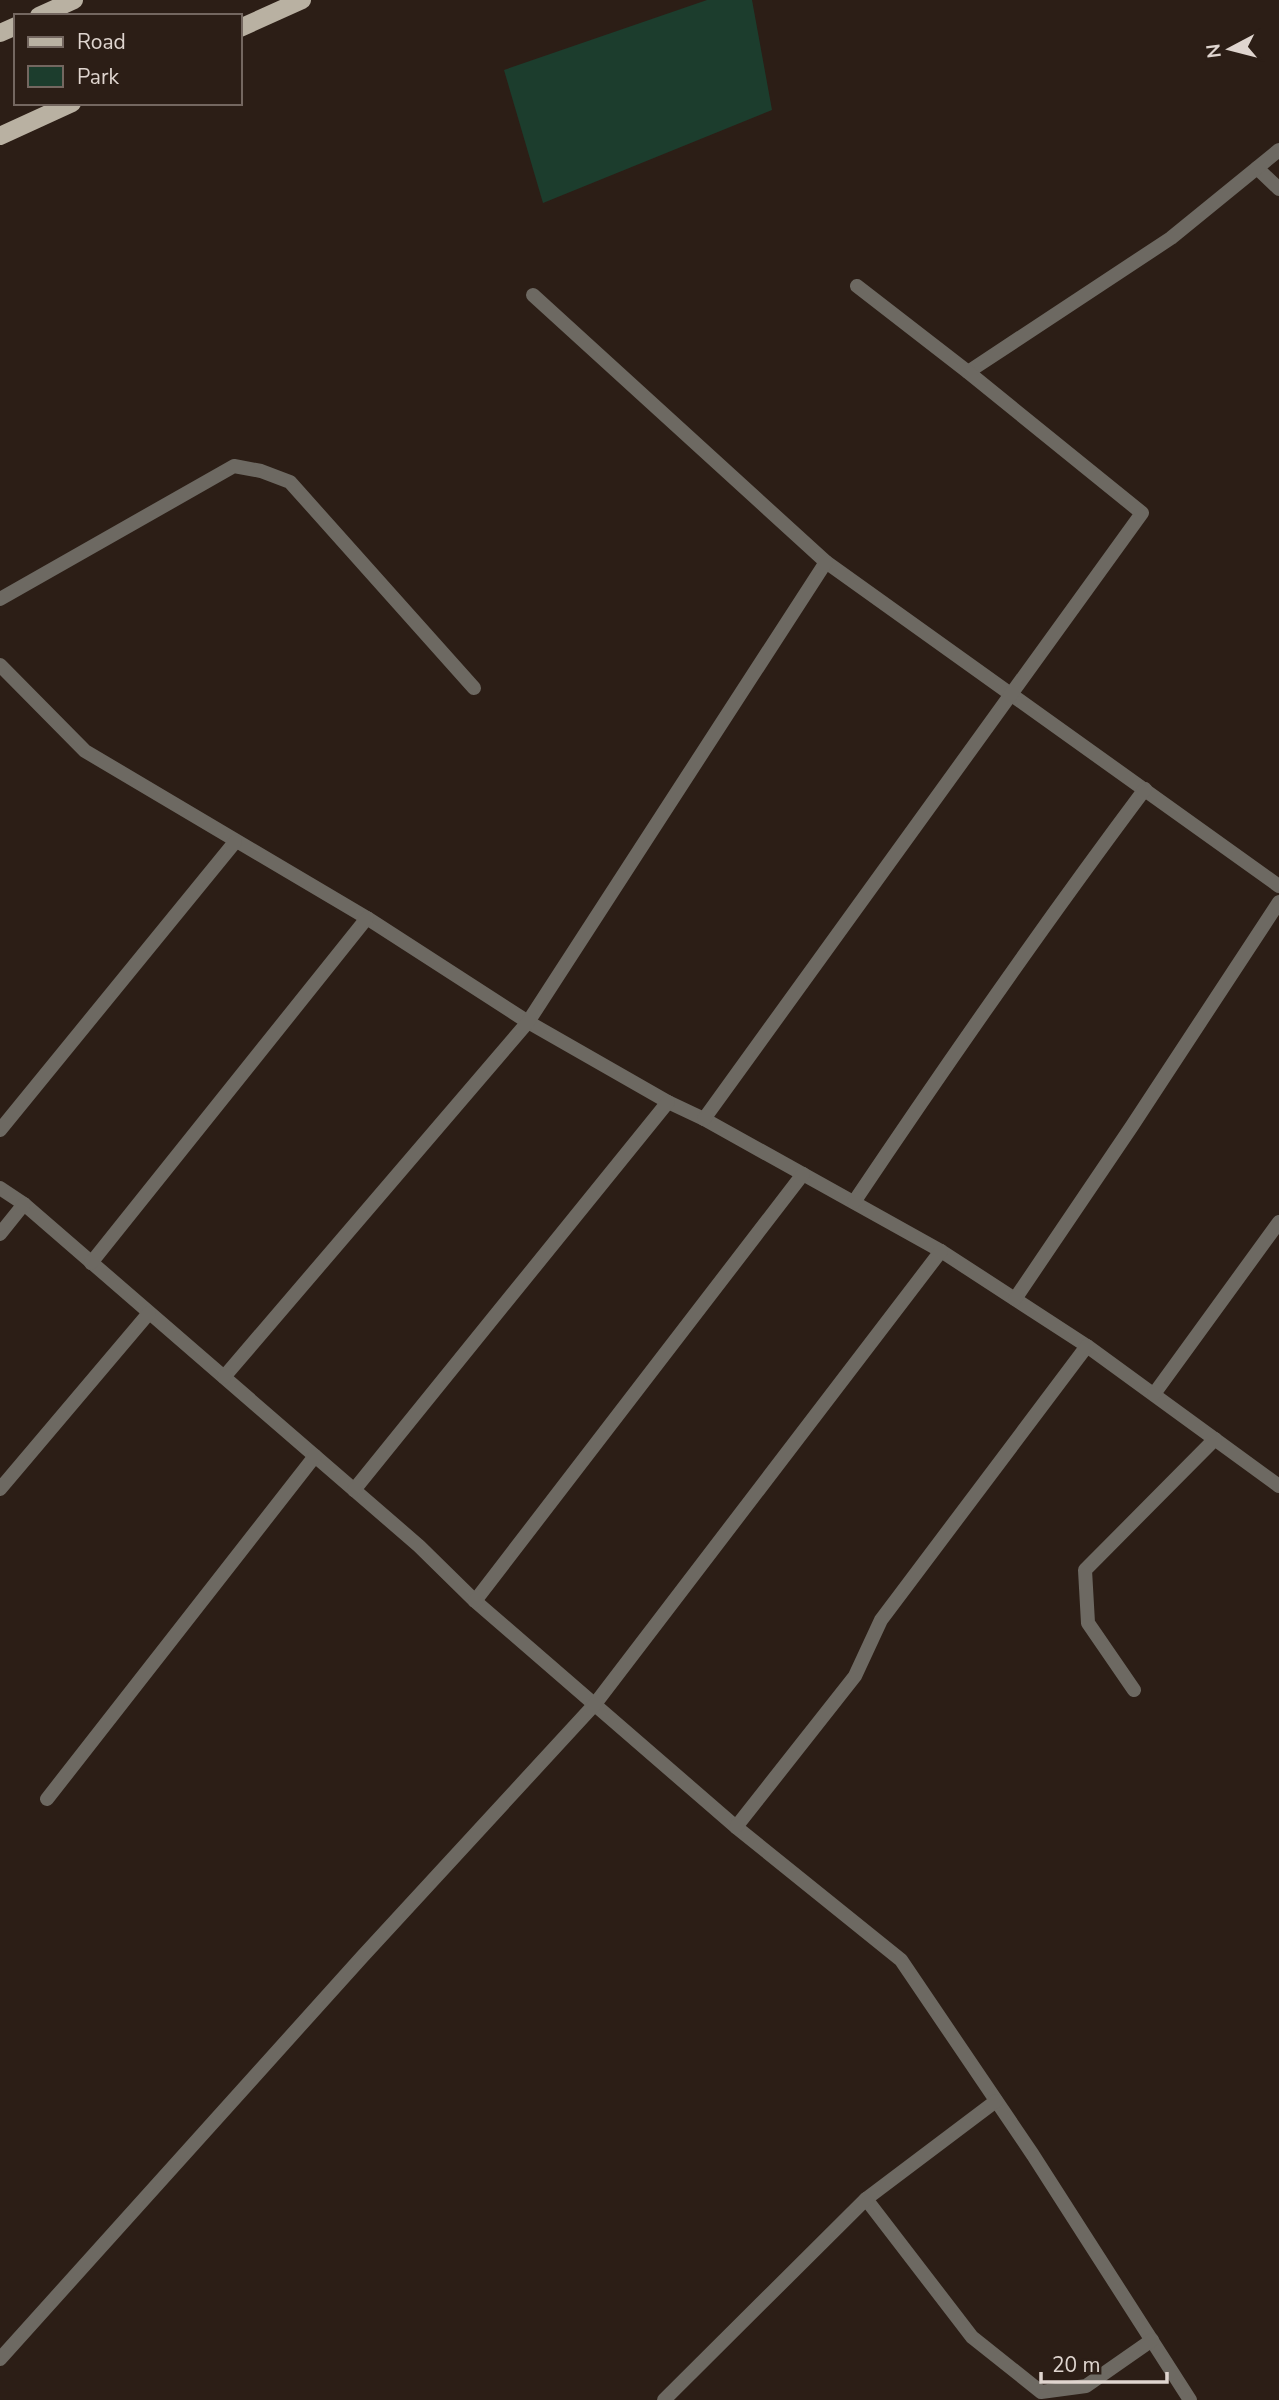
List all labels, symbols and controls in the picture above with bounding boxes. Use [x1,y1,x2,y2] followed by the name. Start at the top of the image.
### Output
[14,14,242,105] legend
[1195,14,1265,84] north arrow
[77,28,126,56] text: Road
[1200,42,1228,60] text: N
[77,63,119,91] text: Park
[1041,2340,1167,2384] scale bar
[1052,2351,1101,2379] text: 20 m

